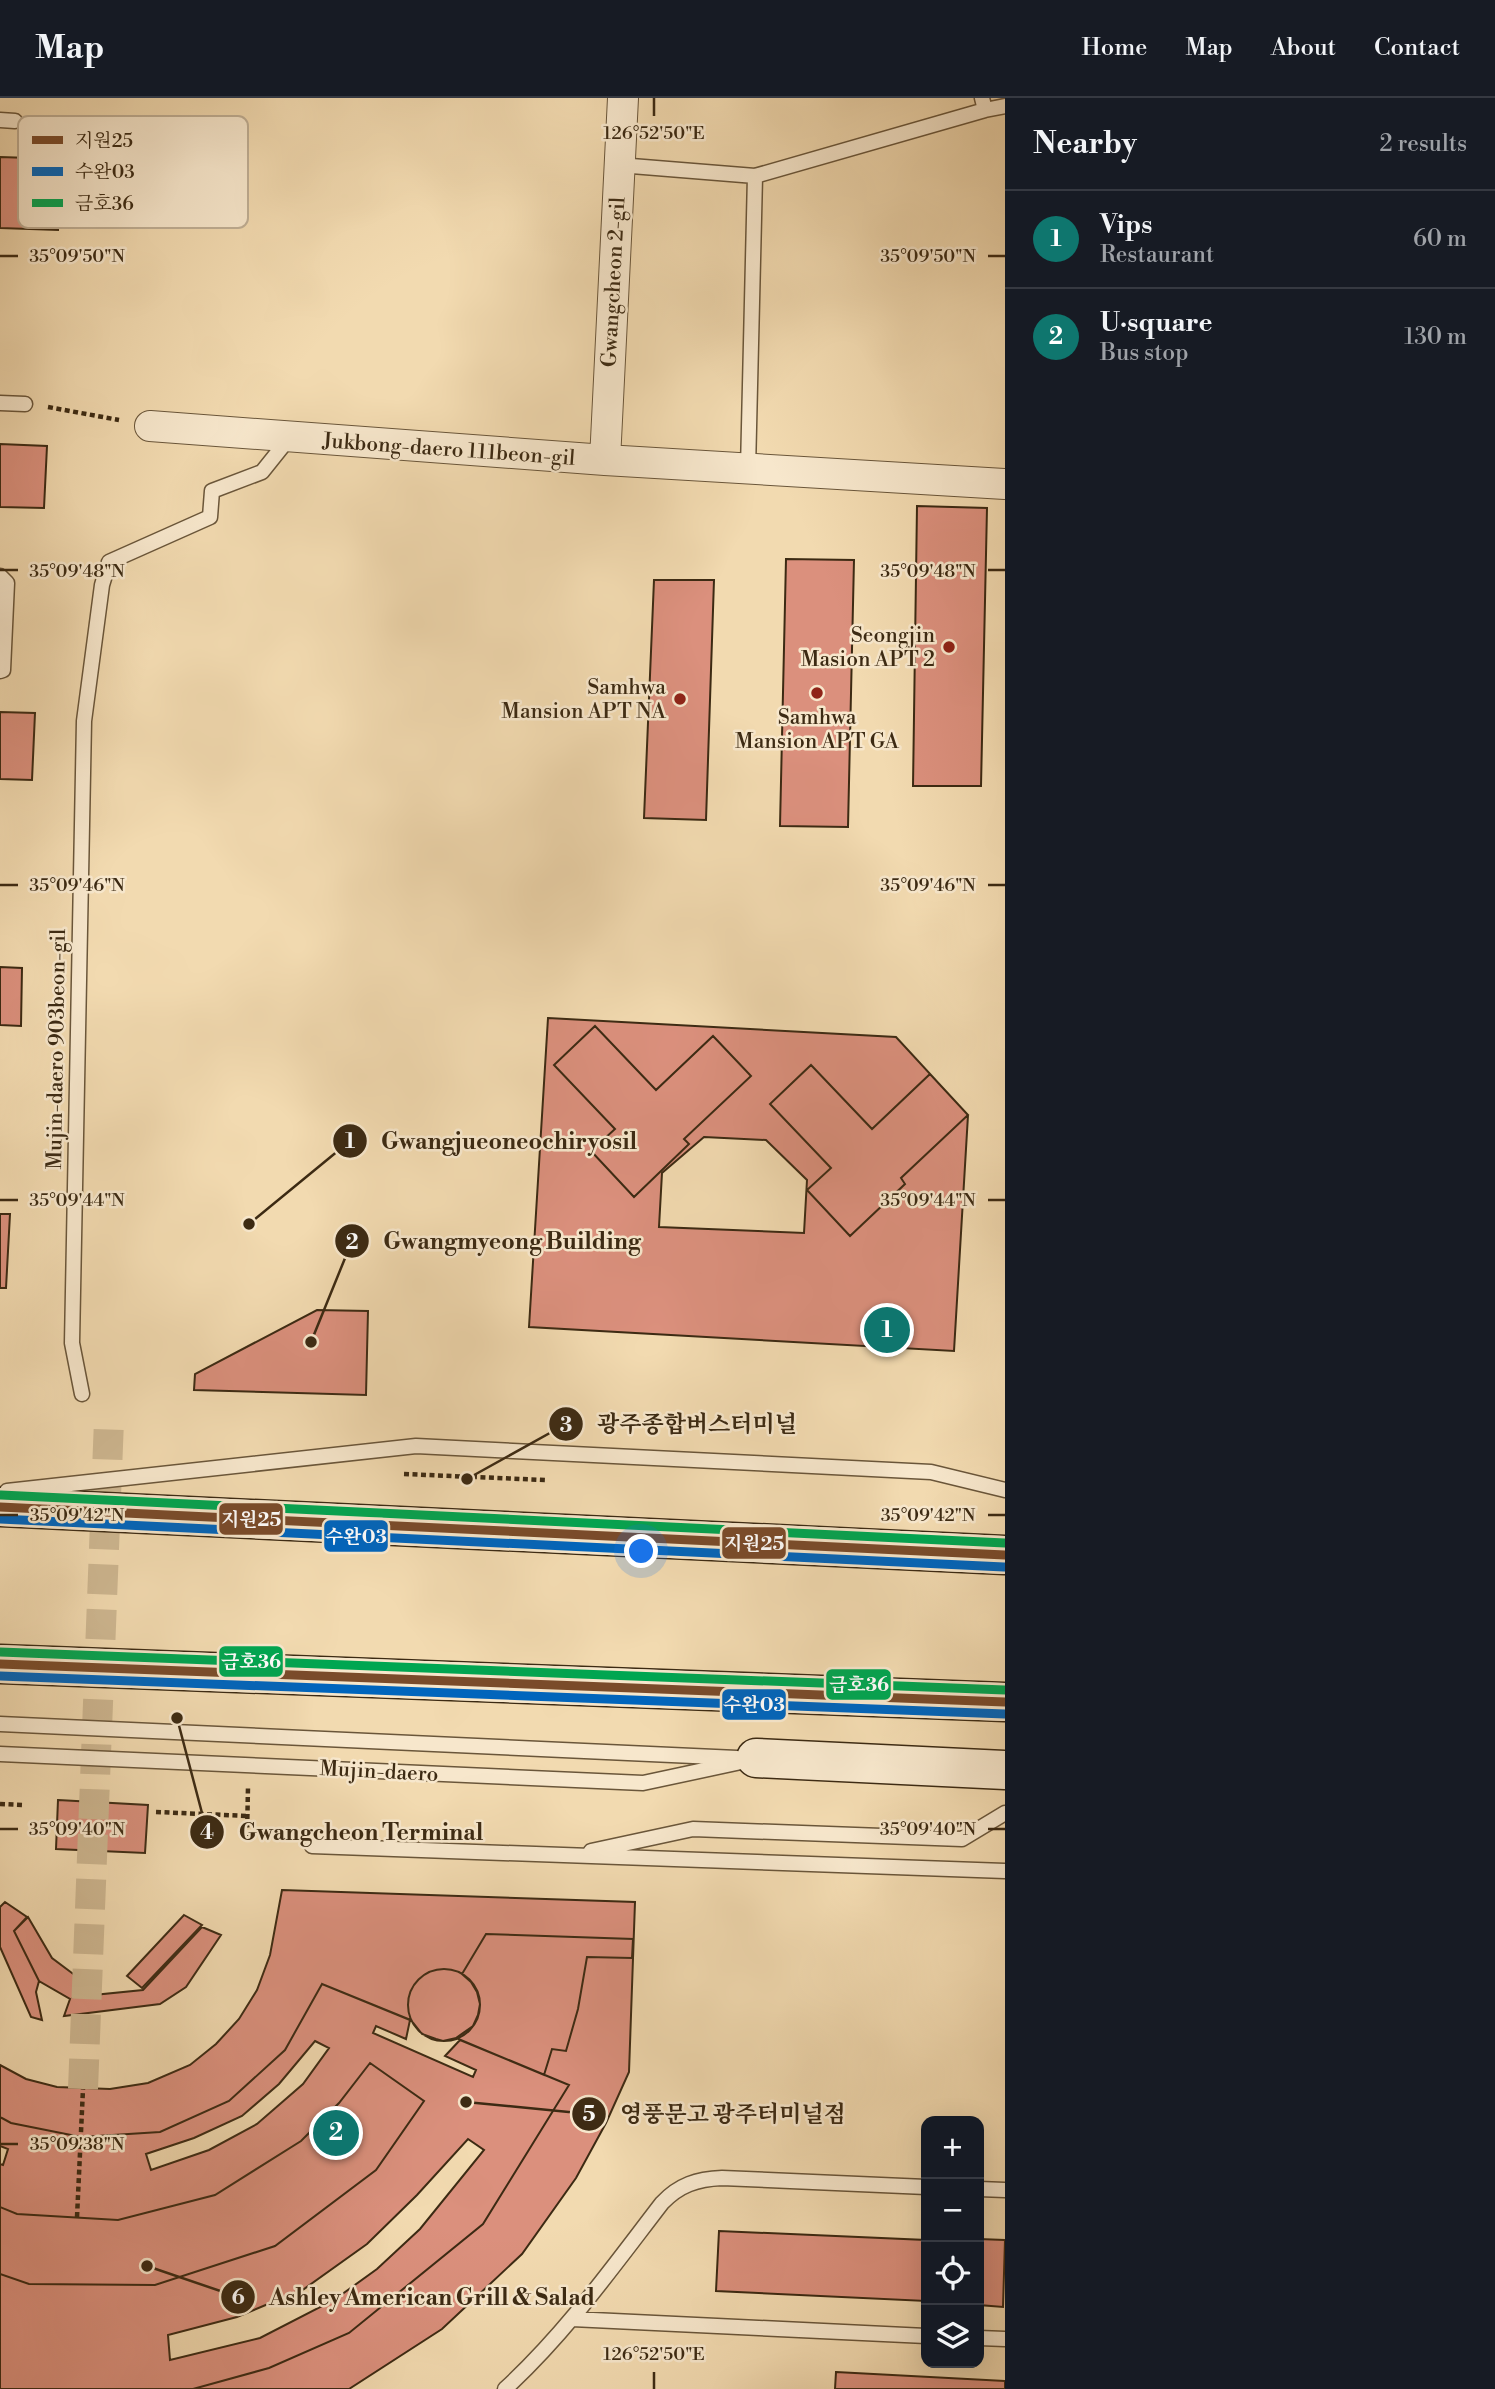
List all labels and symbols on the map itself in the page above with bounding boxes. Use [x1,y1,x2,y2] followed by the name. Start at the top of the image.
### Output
[18,116,248,228] legend
[603,122,705,145] text: 126°52'50"E
[75,129,133,153] text: 지원25
[75,160,135,184] text: 수완03
[75,192,134,216] text: 금호36
[597,196,631,368] street label: Gwangcheon 2-gil
[29,245,125,268] text: 35°09'50"N
[880,245,976,268] text: 35°09'50"N
[321,428,576,472] street label: Jukbong-daero 111beon-gil
[29,560,125,583] text: 35°09'48"N
[880,560,976,583] text: 35°09'48"N
[801,623,935,673] place label: Seongjin Masion APT 2
[941,639,957,655] marker: Seongjin Masion APT 2
[501,675,667,725] place label: Samhwa Mansion APT NA
[809,685,825,701] marker: Samhwa Mansion APT GA
[672,691,688,707] marker: Samhwa Mansion APT NA
[735,705,899,755] place label: Samhwa Mansion APT GA
[29,874,125,897] text: 35°09'46"N
[880,874,976,897] text: 35°09'46"N
[42,928,72,1170] street label: Mujin-daero 903beon-gil
[332,1119,651,1163] callout: Gwangjueoneochiryosil
[381,1128,637,1156] text: Gwangjueoneochiryosil
[345,1129,355,1155] text: 1
[29,1189,125,1212] text: 35°09'44"N
[880,1189,976,1212] text: 35°09'44"N
[334,1219,655,1263] callout: Gwangmyeong Building
[383,1228,642,1256] text: Gwangmyeong Building
[345,1230,359,1256] text: 2
[864,1304,910,1356] pin: 1
[548,1402,811,1446] callout: 광주종합버스터미널
[597,1411,797,1439] text: 광주종합버스터미널
[560,1413,572,1439] text: 3
[218,1502,284,1536] line badge: 지원25
[30,1504,125,1527] text: 35°09'42"N
[881,1504,976,1527] text: 35°09'42"N
[221,1508,281,1532] text: 지원25
[323,1519,389,1553] line badge: 수완03
[325,1525,387,1549] text: 수완03
[721,1526,787,1560] line badge: 지원25
[724,1532,784,1556] text: 지원25
[624,1534,658,1568] your location
[218,1645,284,1678] line badge: 금호36
[221,1650,281,1674] text: 금호36
[825,1668,892,1701] line badge: 금호36
[829,1673,889,1697] text: 금호36
[721,1688,787,1721] line badge: 수완03
[723,1693,785,1717] text: 수완03
[319,1756,439,1788] street label: Mujin-daero
[189,1810,497,1854] callout: Gwangcheon Terminal
[29,1818,126,1841] text: 35°09'40"N
[880,1818,977,1841] text: 35°09'40"N
[239,1819,484,1847] text: Gwangcheon Terminal
[200,1820,214,1846] text: 4
[571,2092,860,2136] callout: 영풍문고 광주터미널점
[620,2101,846,2129] text: 영풍문고 광주터미널점
[582,2102,596,2128] text: 5
[313,2107,359,2159] pin: 2
[30,2133,125,2156] text: 35°09'38"N
[220,2275,609,2319] callout: Ashley American Grill & Salad
[268,2284,596,2312] text: Ashley American Grill & Salad
[231,2285,245,2311] text: 6
[603,2343,705,2366] text: 126°52'50"E

